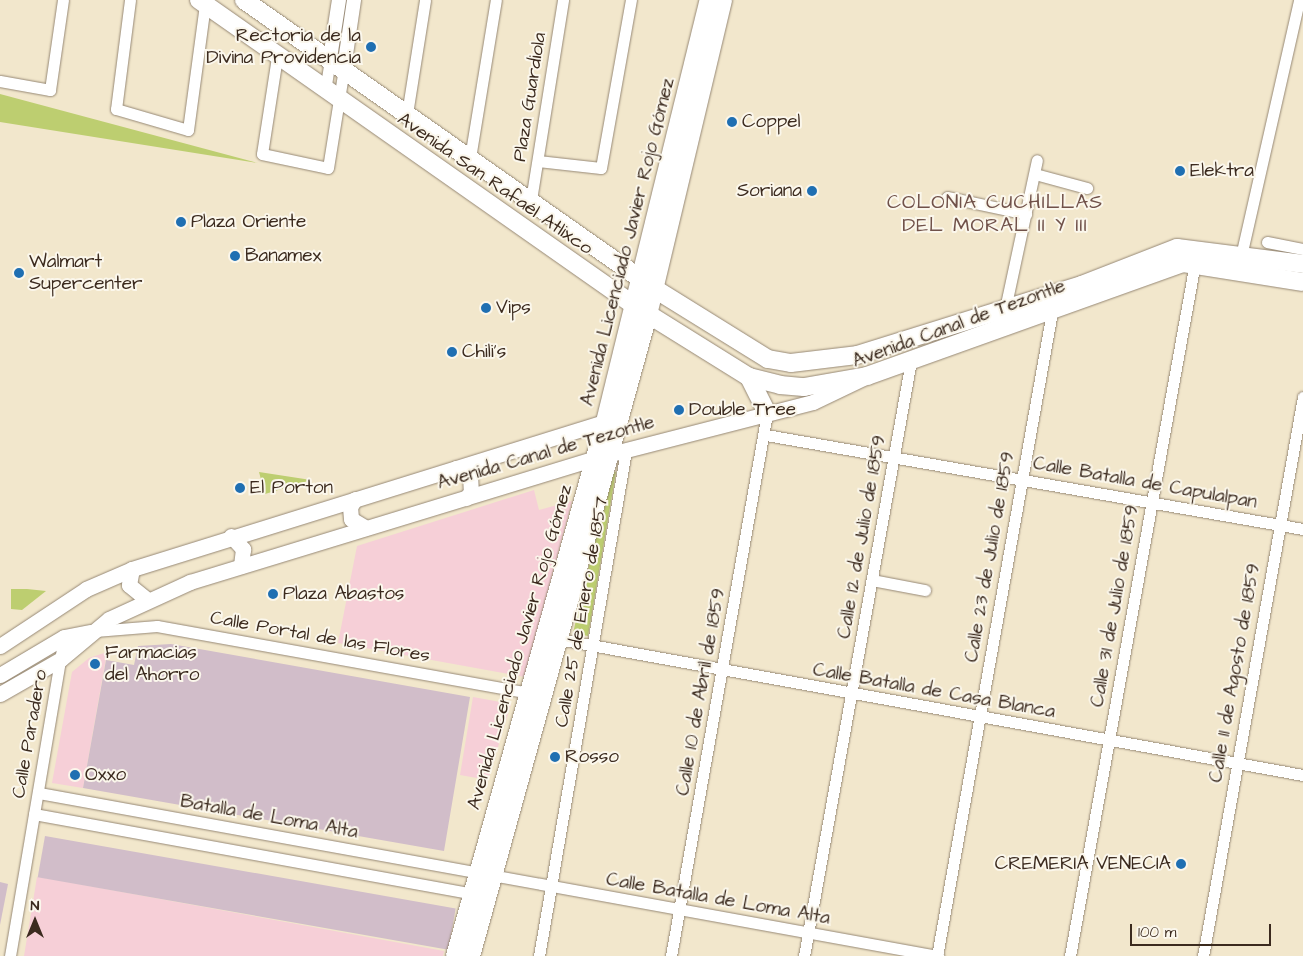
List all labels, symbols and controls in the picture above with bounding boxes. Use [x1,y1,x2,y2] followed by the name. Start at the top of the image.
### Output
[206,25,361,69] place label: Rectoria de la Divina Providencia
[509,31,551,163] street label: Plaza Guardiola
[365,41,377,53] marker: Rectoria de la Divina Providencia
[576,76,680,408] street label: Avenida Licenciado Javier Rojo Gómez
[393,108,597,260] street label: Avenida San Rafaél Atlixco
[742,111,801,133] place label: Coppel
[726,116,738,128] marker: Coppel
[1190,160,1254,182] place label: Elektra
[1174,165,1186,177] marker: Elektra
[737,180,802,202] place label: Soriana
[806,185,818,197] marker: Soriana
[885,191,1105,238] district label: COLONIA CUCHILLAS DEL MORAL II Y III
[191,211,306,233] place label: Plaza Oriente
[175,216,187,228] marker: Plaza Oriente
[245,245,321,267] place label: Banamex
[229,250,241,262] marker: Banamex
[29,251,142,295] place label: Walmart Supercenter
[13,267,25,279] marker: Walmart Supercenter
[849,275,1069,373] street label: Avenida Canal de Tezontle
[496,297,531,319] place label: Vips
[480,302,492,314] marker: Vips
[462,341,506,363] place label: Chili's
[446,346,458,358] marker: Chili's
[689,399,796,421] place label: Double Tree
[673,404,685,416] marker: Double Tree
[435,411,657,495] street label: Avenida Canal de Tezontle
[833,434,891,640] street label: Calle 12 de Julio de 1859
[960,450,1020,664] street label: Calle 23 de Julio de 1859
[1031,452,1259,514] street label: Calle Batalla de Capulalpan
[250,477,333,499] place label: El Porton
[234,482,246,494] marker: El Porton
[463,482,577,812] street label: Avenida Licenciado Javier Rojo Gómez
[550,495,614,729] street label: Calle 25 de Enero de 1857
[1086,503,1144,709] street label: Calle 31 de Julio de 1859
[1205,562,1265,784] street label: Calle 11 de Agosto de 1859
[283,583,404,605] place label: Plaza Abastos
[672,587,730,797] street label: Calle 10 de Abril de 1859
[267,588,279,600] marker: Plaza Abastos
[208,606,432,668] street label: Calle Portal de las Flores
[105,642,200,686] place label: Farmacias del Ahorro
[89,658,101,670] marker: Farmacias del Ahorro
[811,658,1057,724] street label: Calle Batalla de Casa Blanca
[7,668,53,800] street label: Calle Paradero
[565,746,619,768] place label: Rosso
[549,751,561,763] marker: Rosso
[85,764,126,786] place label: Oxxo
[69,769,81,781] marker: Oxxo
[178,790,360,844] street label: Batalla de Loma Alta
[995,853,1171,875] place label: CREMERIA VENECIA
[1175,858,1187,870] marker: CREMERIA VENECIA
[604,868,832,930] street label: Calle Batalla de Loma Alta
[10,896,60,946] north arrow
[31,896,39,916] text: N
[1133,914,1274,946] scale bar
[1138,922,1177,943] text: 100 m

